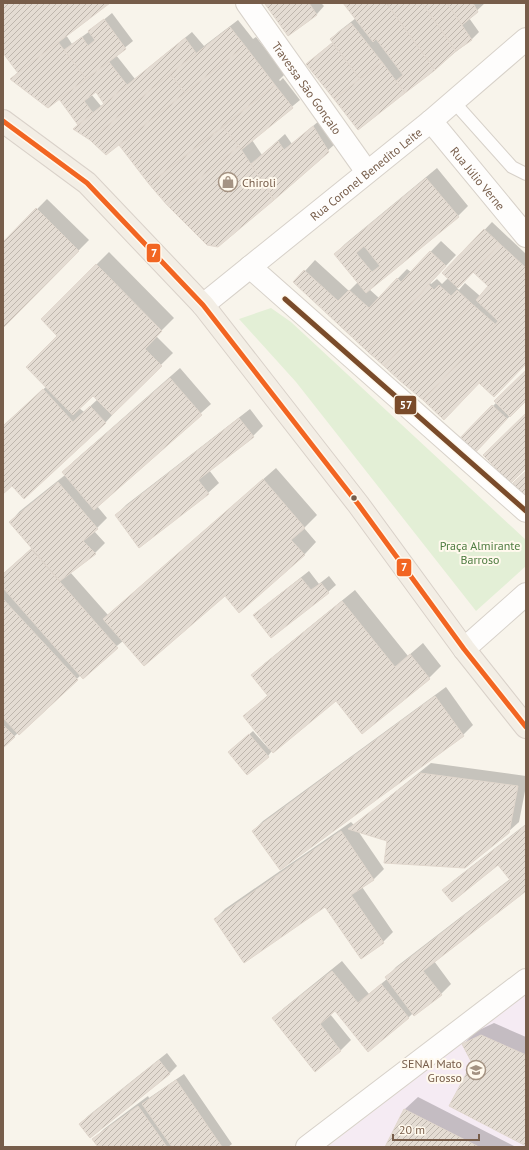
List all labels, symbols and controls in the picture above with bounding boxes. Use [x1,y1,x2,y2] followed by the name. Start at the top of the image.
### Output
[269,39,345,137] street label: Travessa São Gonçalo
[307,124,425,223] street label: Rua Coronel Benedito Leite
[448,143,509,213] street label: Rua Júlio Verne
[217,171,239,193] shop icon: Chiroli
[242,175,276,190] place label: Chiroli
[146,243,161,263] line badge: 7
[151,246,157,260] text: 7
[394,395,417,415] line badge: 57
[400,398,412,412] text: 57
[349,493,359,503] unlabelled marker
[440,538,520,567] park label: Praça Almirante Barroso
[396,558,412,577] line badge: 7
[401,560,407,574] text: 7
[402,1056,462,1085] place label: SENAI Mato Grosso
[465,1059,487,1081] school or university icon: SENAI Mato Grosso
[393,1116,479,1142] scale bar
[399,1122,425,1137] text: 20 m

